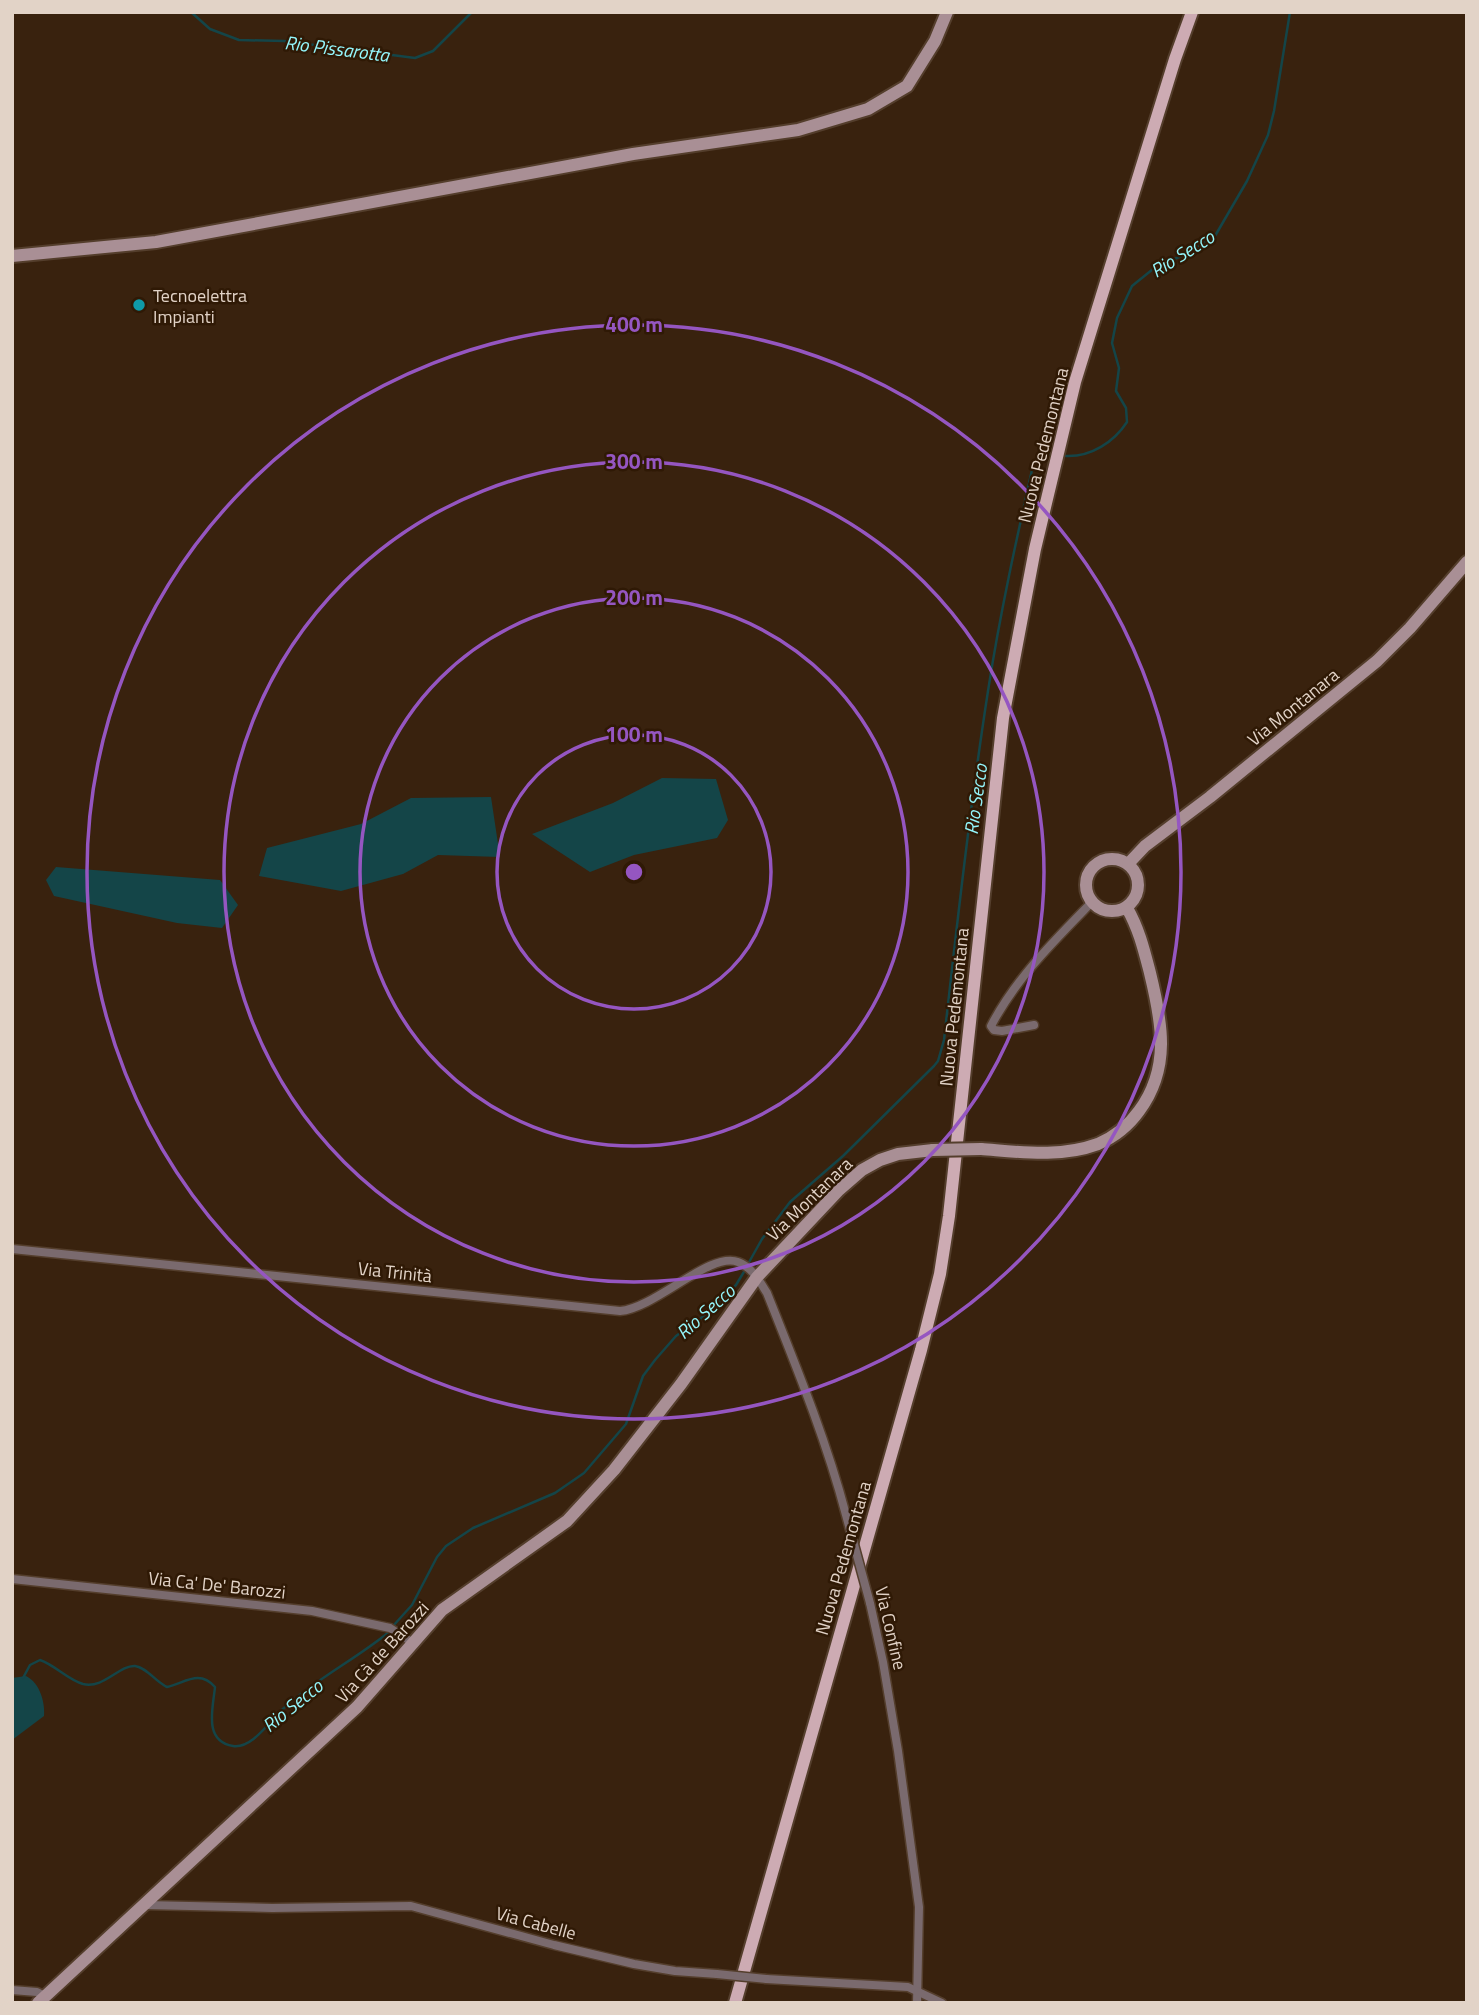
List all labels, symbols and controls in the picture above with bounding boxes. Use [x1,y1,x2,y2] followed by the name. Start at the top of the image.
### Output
[283,27,392,69] water label: Rio Pissarotta
[1144,222,1220,284] water label: Rio Secco
[153,282,247,330] place label: Tecnoelettra Impianti
[131,297,147,313] marker: Tecnoelettra Impianti
[605,308,663,340] text: 400 m
[1011,365,1075,525] street label: Nuova Pedemontana
[605,445,663,477] text: 300 m
[605,581,663,613] text: 200 m
[1241,662,1345,752] street label: Via Montanara
[605,718,663,750] text: 100 m
[956,761,994,836] water label: Rio Secco
[622,860,646,884] centre of rings
[932,926,976,1088] street label: Nuova Pedemontana
[760,1151,858,1247] street label: Via Montanara
[357,1255,433,1289] street label: Via Trinità
[669,1276,742,1346] water label: Rio Secco
[808,1478,878,1638] street label: Nuova Pedemontana
[147,1564,287,1606] street label: Via Ca' De' Barozzi
[868,1584,914,1672] street label: Via Confine
[329,1595,435,1709] street label: Via Cà de Barozzi
[255,1671,329,1739] water label: Rio Secco
[493,1899,579,1947] street label: Via Cabelle

